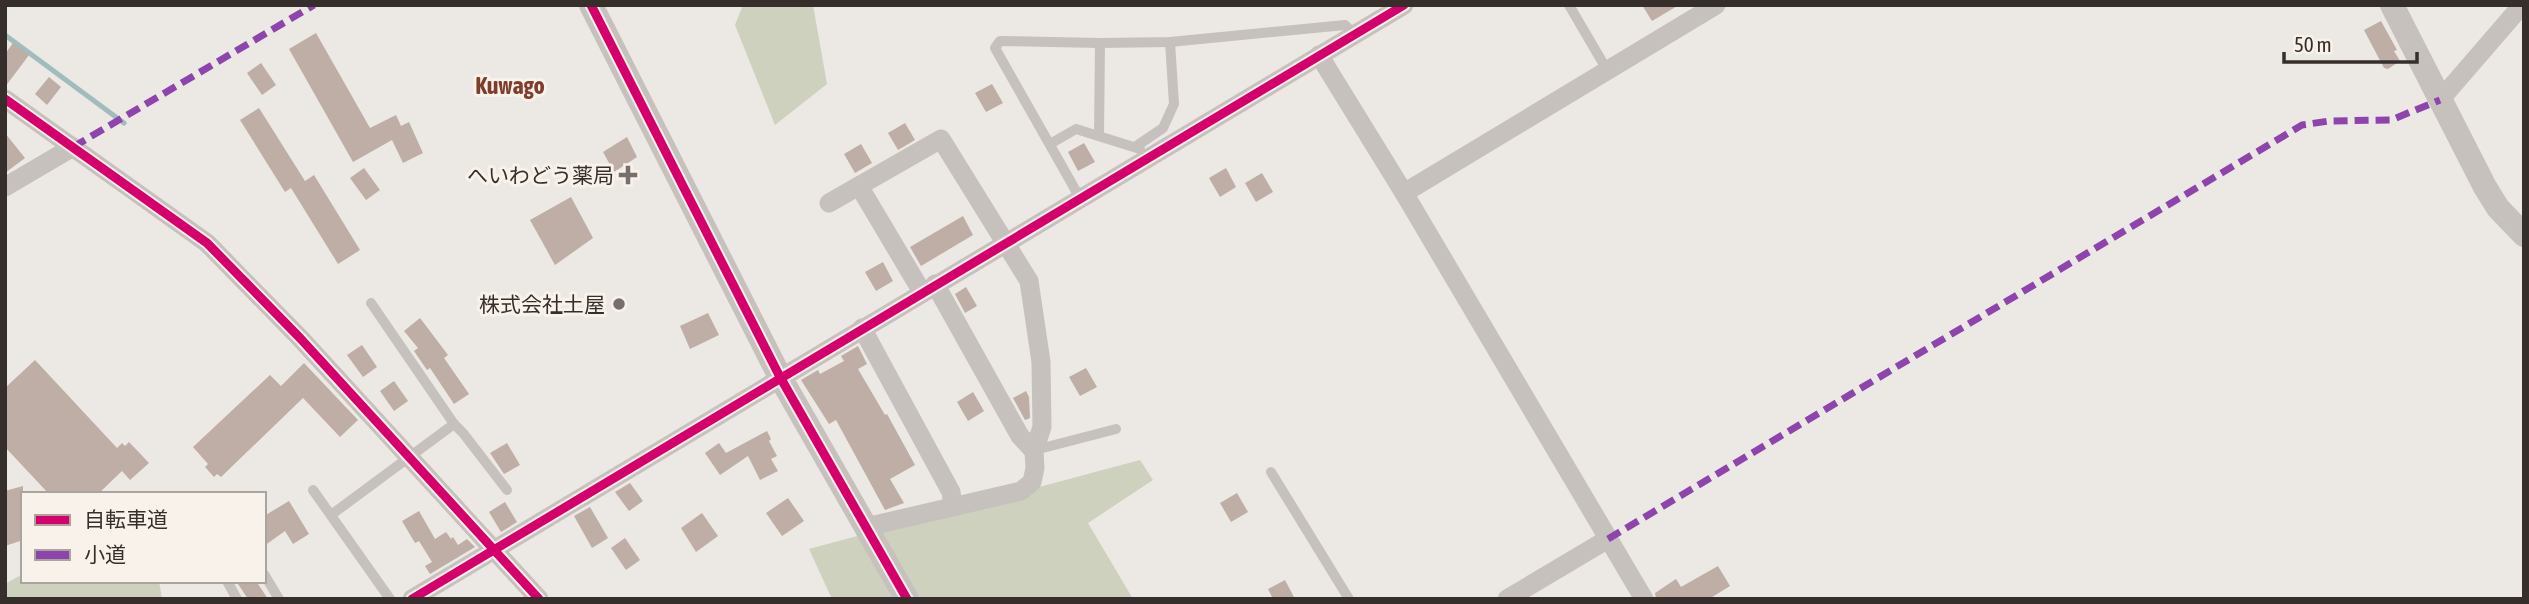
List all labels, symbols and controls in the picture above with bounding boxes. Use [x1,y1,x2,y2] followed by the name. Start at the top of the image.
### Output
[2284,21,2417,65] scale bar
[2294,32,2332,56] text: 50 m
[475,72,545,99] district label: Kuwago
[467,163,614,187] place label: へいわどう薬局
[620,167,636,183] marker: へいわどう薬局
[479,292,605,316] place label: 株式会社土屋
[611,296,627,312] marker: 株式会社土屋
[21,492,266,583] legend
[84,507,168,531] text: 自転車道
[84,542,126,566] text: 小道

